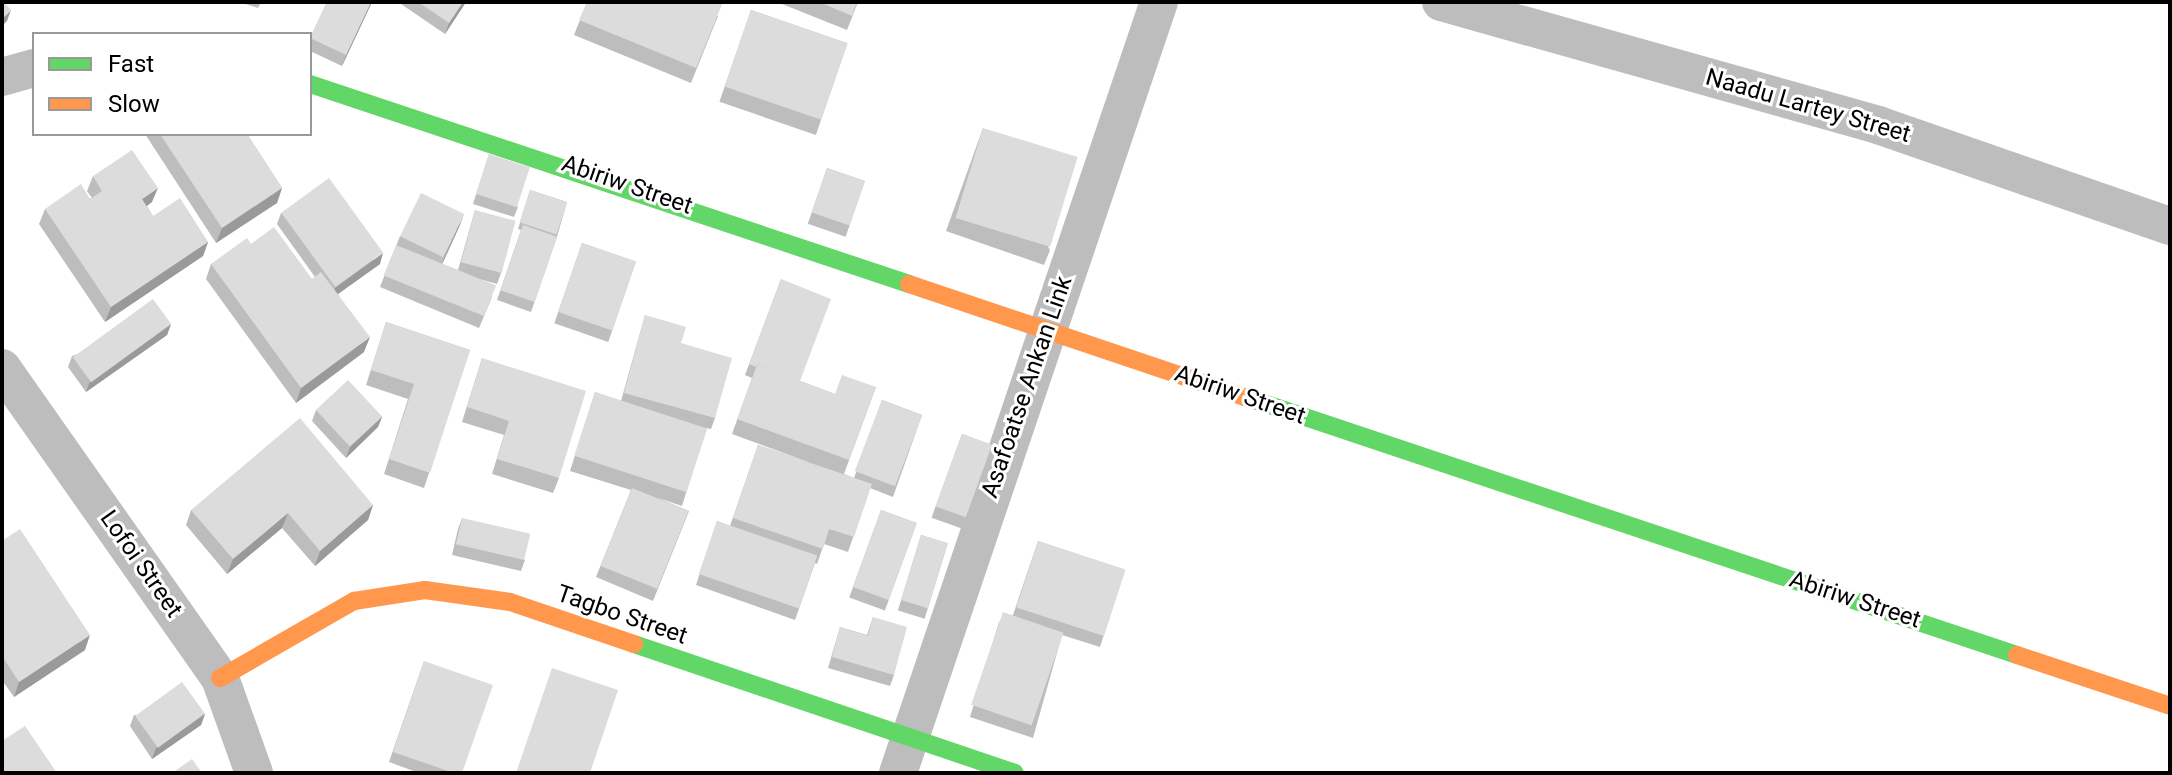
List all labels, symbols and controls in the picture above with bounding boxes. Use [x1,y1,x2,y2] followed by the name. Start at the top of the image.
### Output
[32,32,312,136] legend
[108,50,154,78] text: Fast
[1702,63,1914,149] street label: Naadu Lartey Street
[108,90,160,118] text: Slow
[558,149,696,221] street label: Abiriw Street
[976,272,1078,502] street label: Asafoatse Ankan Link
[1171,359,1309,431] street label: Abiriw Street
[94,505,188,623] street label: Lofoi Street
[1786,565,1924,635] street label: Abiriw Street
[553,579,691,651] street label: Tagbo Street

